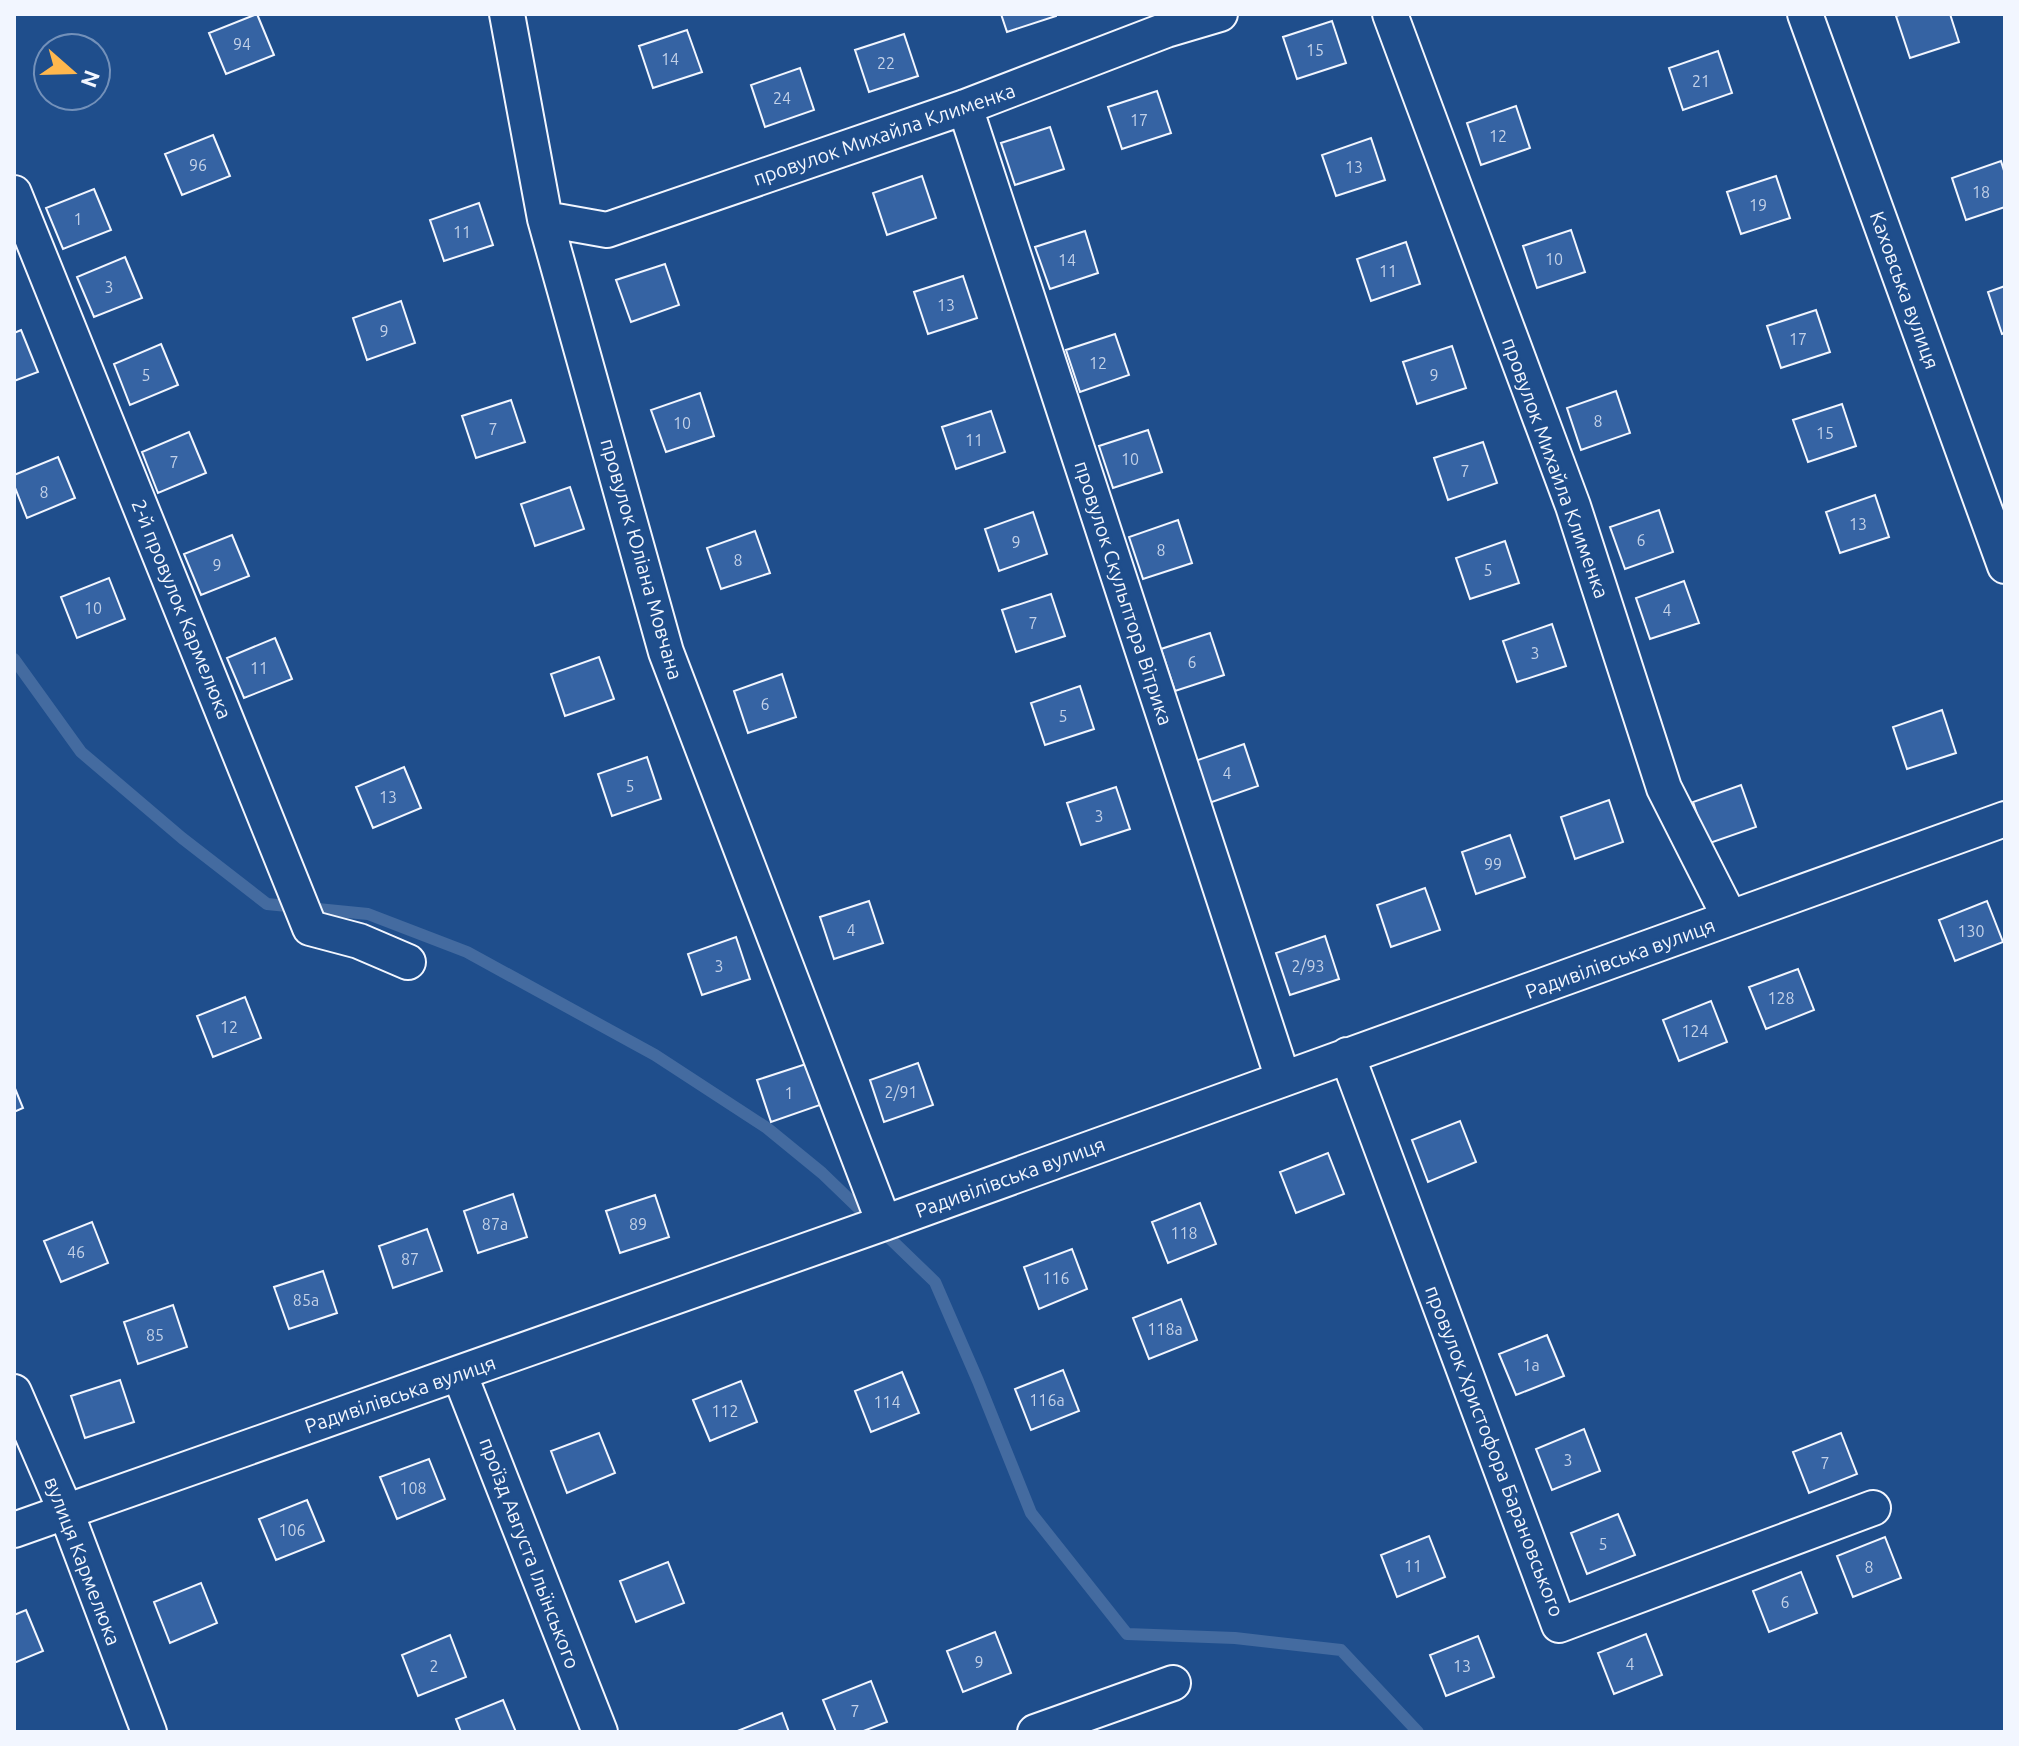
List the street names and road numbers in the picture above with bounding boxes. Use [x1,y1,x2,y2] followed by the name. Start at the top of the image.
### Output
[750,78,1018,190] street label: провулок Михайла Клименка
[1866,208,1944,372] street label: Каховська вулиця
[1498,335,1614,601] street label: провулок Михайла Клименка
[597,436,687,682] street label: провулок Юліана Мовчана
[1070,458,1178,728] street label: провулок Скульптора Вітрика
[127,496,237,722] street label: 2-й провулок Кармелюка
[1522,913,1718,1003] street label: Радивілівська вулиця
[912,1132,1108,1222] street label: Радивілівська вулиця
[1421,1282,1569,1620] street label: провулок Христофора Барановського
[302,1351,498,1437] street label: Радивілівська вулиця
[475,1434,585,1672] street label: проїзд Августа Ільїнського
[40,1473,126,1649] street label: вулиця Кармелюка

